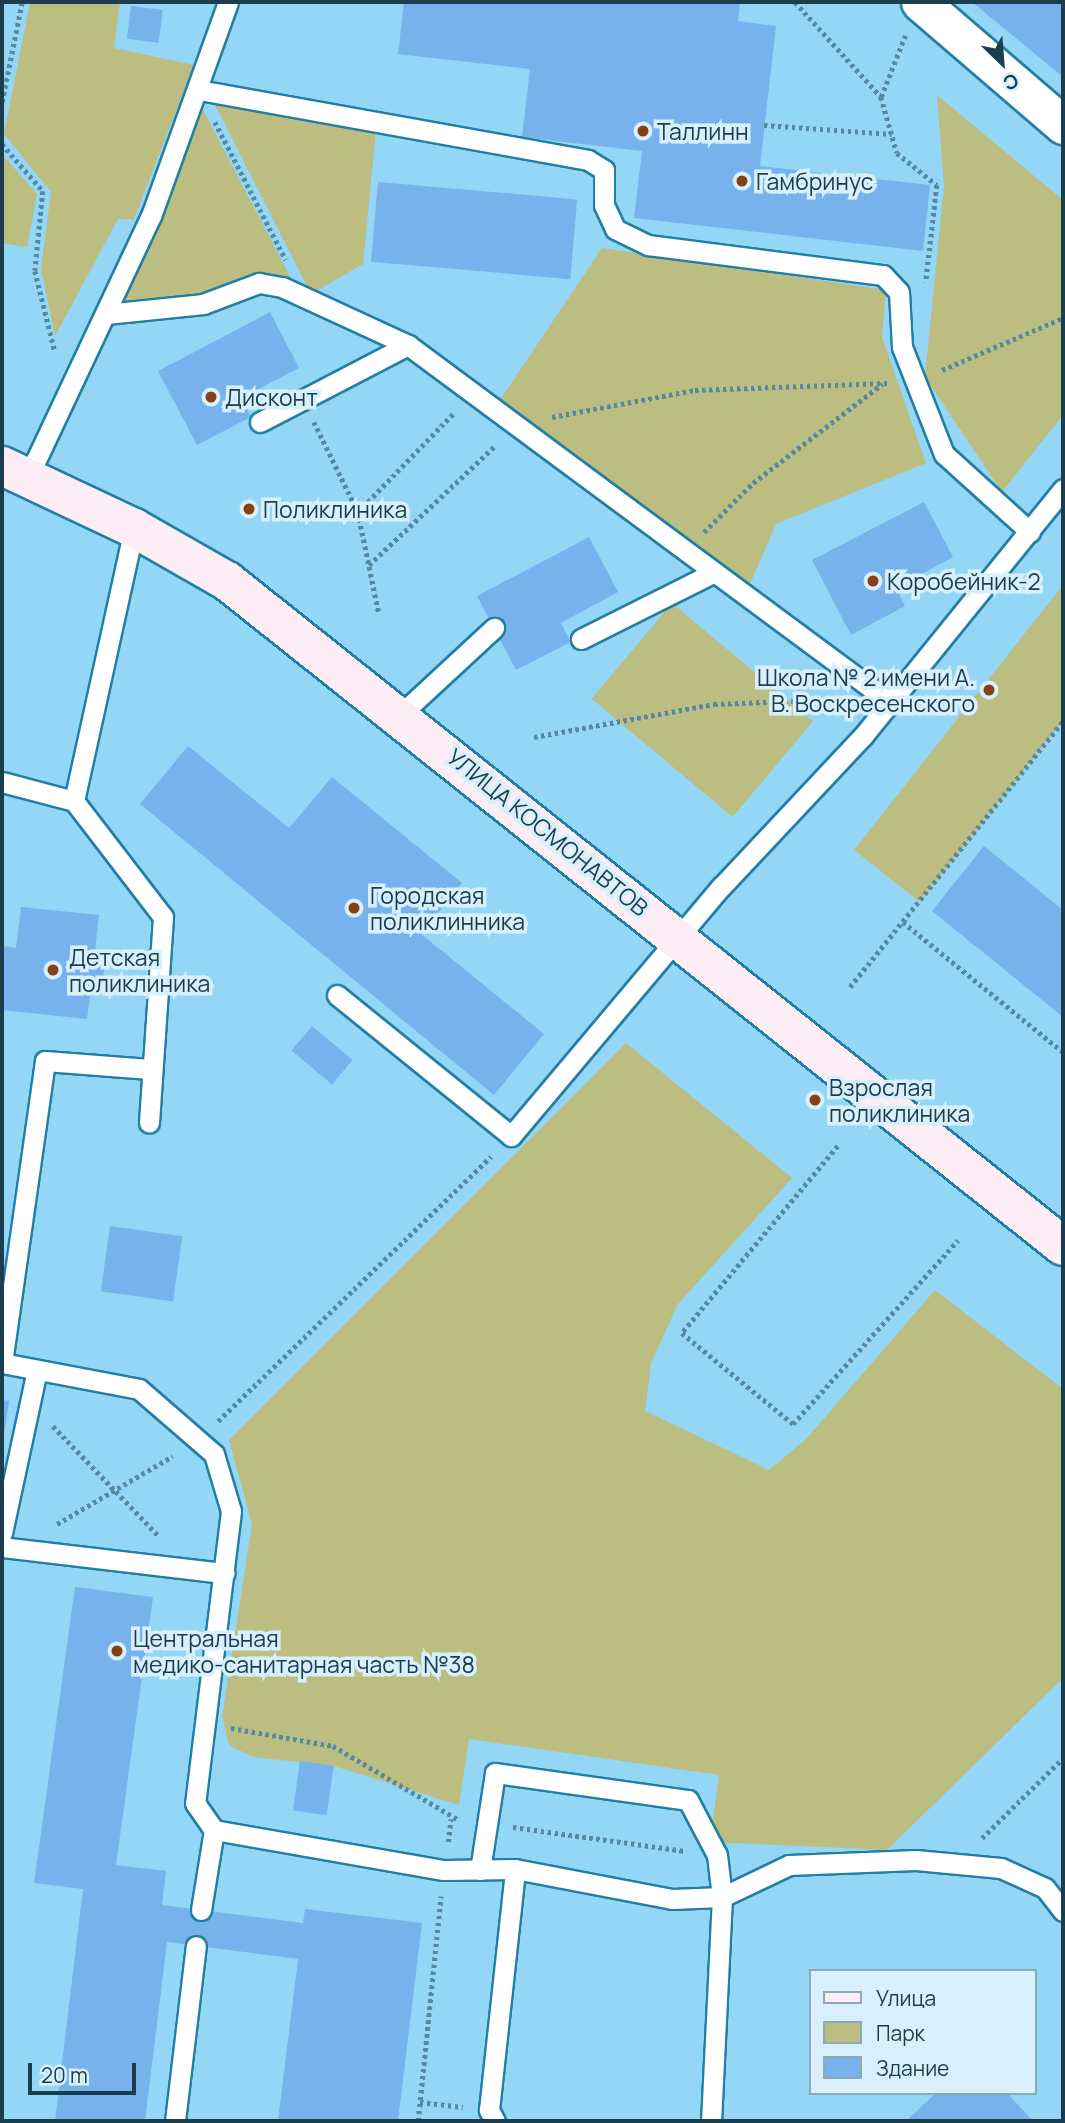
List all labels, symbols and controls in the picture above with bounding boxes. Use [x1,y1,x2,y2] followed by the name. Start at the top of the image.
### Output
[967,28,1037,98] north arrow
[999,67,1023,97] text: С
[657,117,749,145] place label: Таллинн
[635,123,651,139] marker: Таллинн
[756,167,873,195] place label: Гамбринус
[734,173,750,189] marker: Гамбринус
[225,383,318,411] place label: Дисконт
[203,389,219,405] marker: Дисконт
[263,495,407,523] place label: Поликлиника
[241,501,257,517] marker: Поликлиника
[887,567,1041,595] place label: Коробейник-2
[865,573,881,589] marker: Коробейник-2
[757,663,975,717] place label: Школа № 2 имени А. В. Воскресенского
[981,682,997,698] marker: Школа № 2 имени А. В. Воскресенского
[442,742,654,922] street label: УЛИЦА КОСМОНАВТОВ
[370,881,525,935] place label: Городская поликлинника
[344,898,364,918] marker: Городская поликлинника
[69,943,210,997] place label: Детская поликлиника
[43,960,63,980] marker: Детская поликлиника
[829,1073,970,1127] place label: Взрослая поликлиника
[807,1092,823,1108] marker: Взрослая поликлиника
[133,1624,475,1678] place label: Центральная медико-санитарная часть №38
[107,1641,127,1661] marker: Центральная медико-санитарная часть №38
[810,1969,1037,2095] legend
[876,1984,936,2012] text: Улица
[876,2019,925,2047] text: Парк
[32,2050,140,2094] scale bar
[876,2054,949,2082] text: Здание
[41,2061,88,2089] text: 20 m

